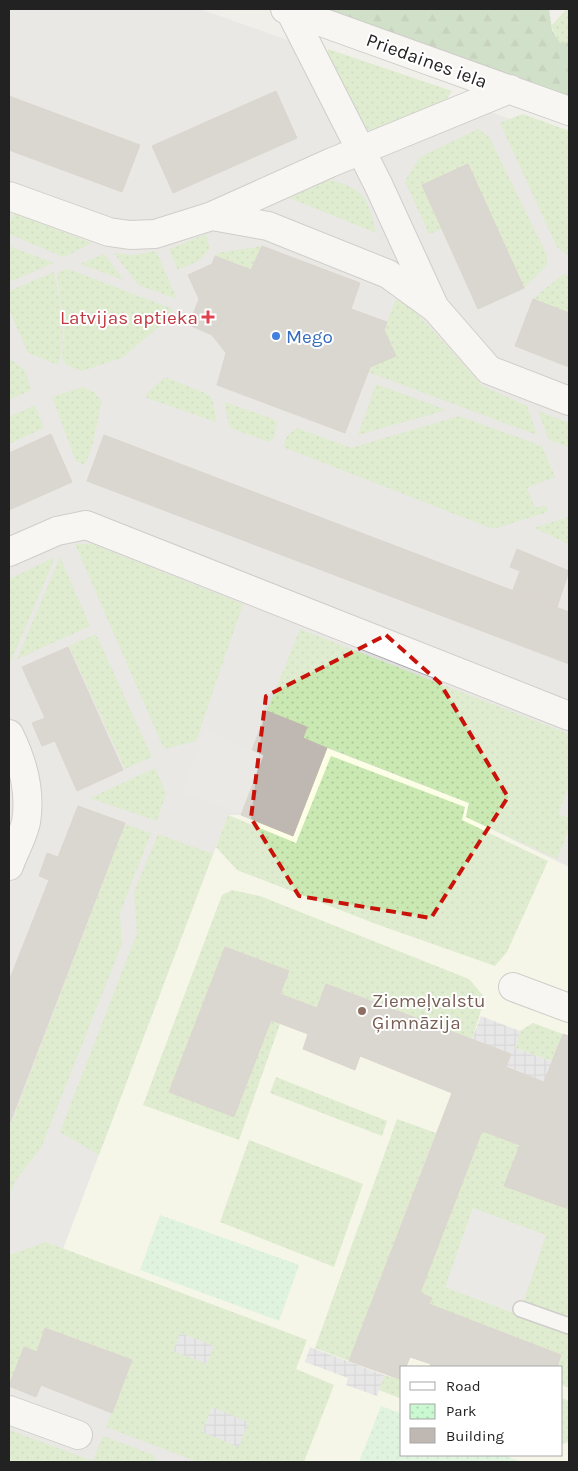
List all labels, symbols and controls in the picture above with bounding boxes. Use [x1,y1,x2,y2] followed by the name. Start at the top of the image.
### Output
[363,29,490,93] street label: Priedaines iela
[60,307,198,329] place label: Latvijas aptieka
[202,311,214,323] marker: Latvijas aptieka
[286,326,333,348] place label: Mego
[270,330,282,342] marker: Mego
[372,990,485,1034] place label: Ziemeļvalstu Ģimnāzija
[356,1005,368,1017] marker: Ziemeļvalstu Ģimnāzija
[400,1366,563,1456] legend
[446,1377,481,1395] text: Road
[446,1402,476,1420] text: Park
[446,1427,504,1445] text: Building

